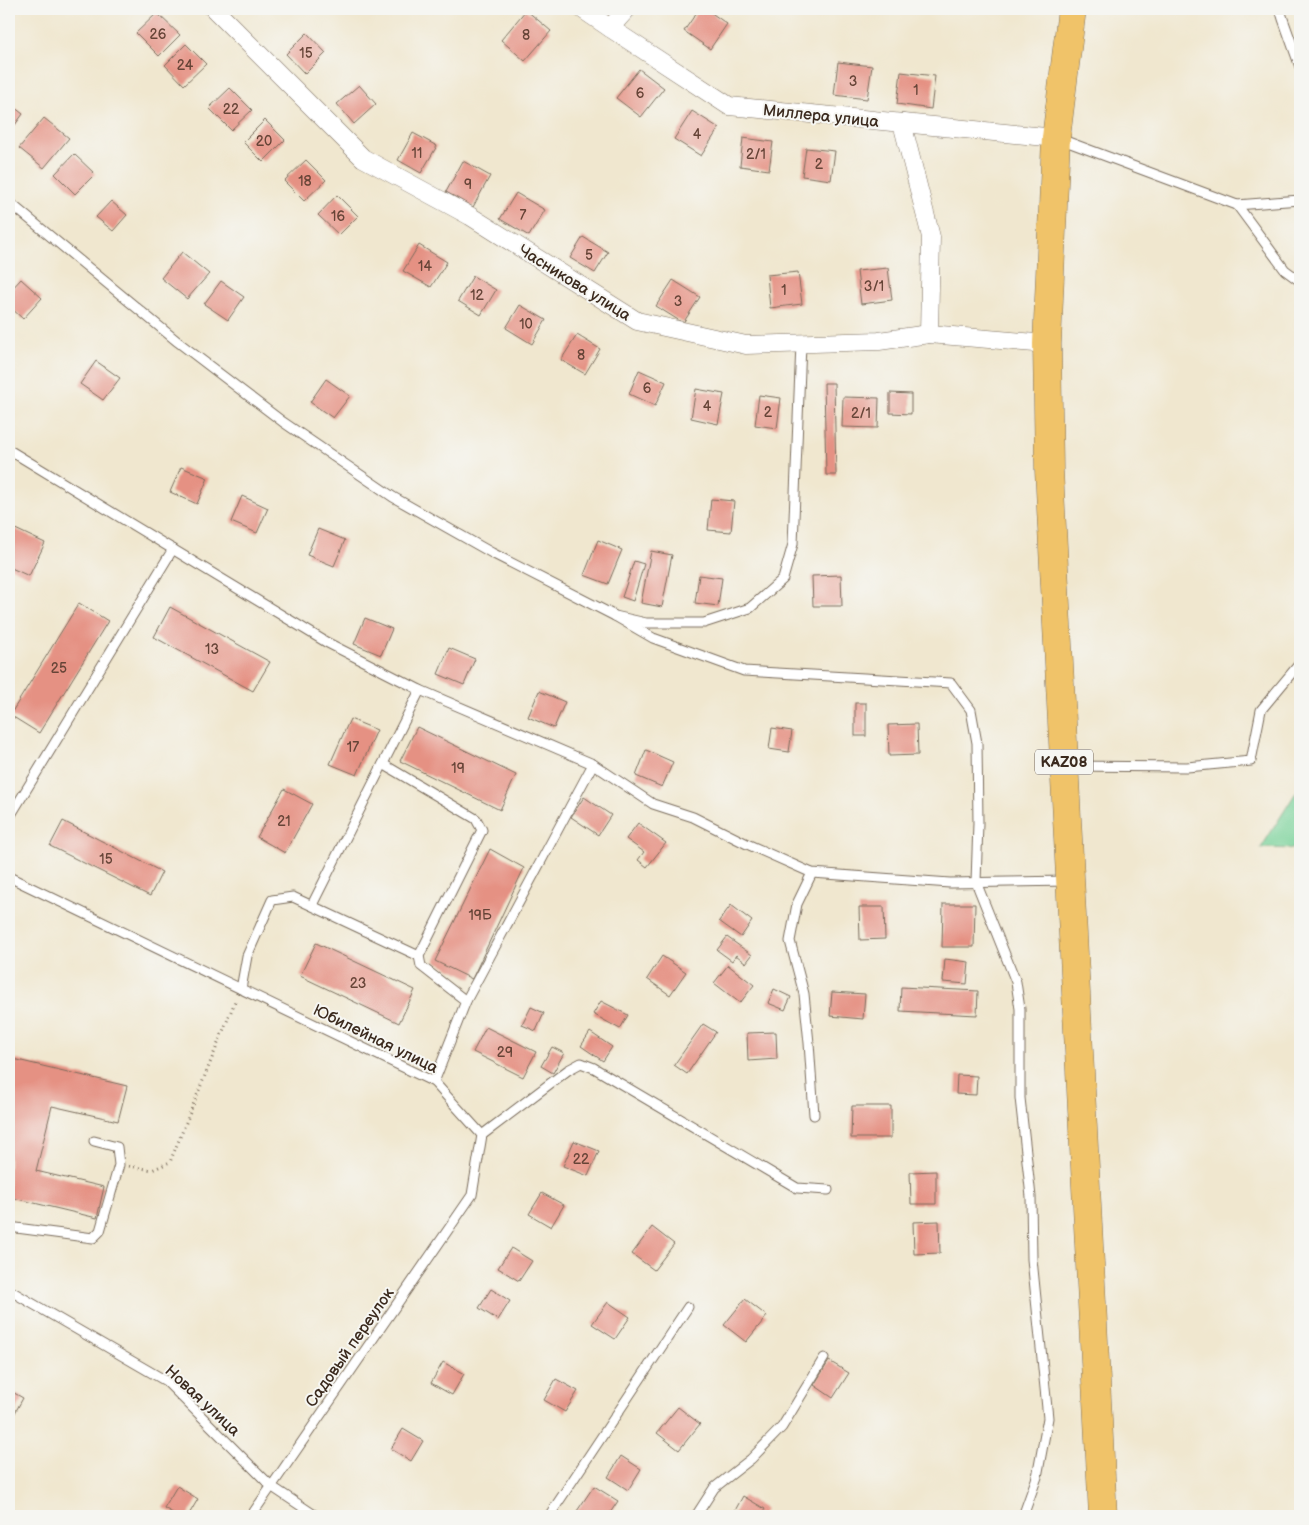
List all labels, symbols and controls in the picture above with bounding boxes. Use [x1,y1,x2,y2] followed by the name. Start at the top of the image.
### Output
[150,26,167,43] house number: 26
[522,27,530,44] house number: 8
[299,45,313,62] house number: 15
[177,57,194,74] house number: 24
[849,73,857,90] house number: 3
[913,82,919,99] house number: 1
[636,85,645,102] house number: 6
[223,101,240,118] house number: 22
[762,101,880,132] street label: Миллера улица
[693,126,702,143] house number: 4
[256,133,272,150] house number: 20
[412,145,422,162] house number: 11
[746,146,766,163] house number: 2/1
[815,156,824,173] house number: 2
[298,173,312,190] house number: 18
[464,176,472,193] house number: 9
[520,207,527,224] house number: 7
[331,208,345,225] house number: 16
[514,241,634,326] street label: Часникова улица
[585,247,593,264] house number: 5
[418,258,432,275] house number: 14
[864,278,884,295] house number: 3/1
[781,282,787,299] house number: 1
[470,287,485,304] house number: 12
[674,293,682,310] house number: 3
[519,316,533,333] house number: 10
[577,347,585,364] house number: 8
[643,380,652,397] house number: 6
[703,398,712,415] house number: 4
[764,404,773,421] house number: 2
[851,405,871,422] house number: 2/1
[205,641,219,658] house number: 13
[51,660,67,677] house number: 25
[347,739,359,756] house number: 17
[1035,750,1093,774] road number: KAZ08
[451,760,465,777] house number: 19
[277,813,291,830] house number: 21
[99,851,113,868] house number: 15
[468,907,492,924] house number: 19Б
[350,975,366,992] house number: 23
[310,1001,441,1078] street label: Юбилейная улица
[497,1044,513,1061] house number: 29
[573,1151,590,1168] house number: 22
[302,1284,399,1411] street label: Садовый переулок
[161,1362,244,1441] street label: Новая улица

